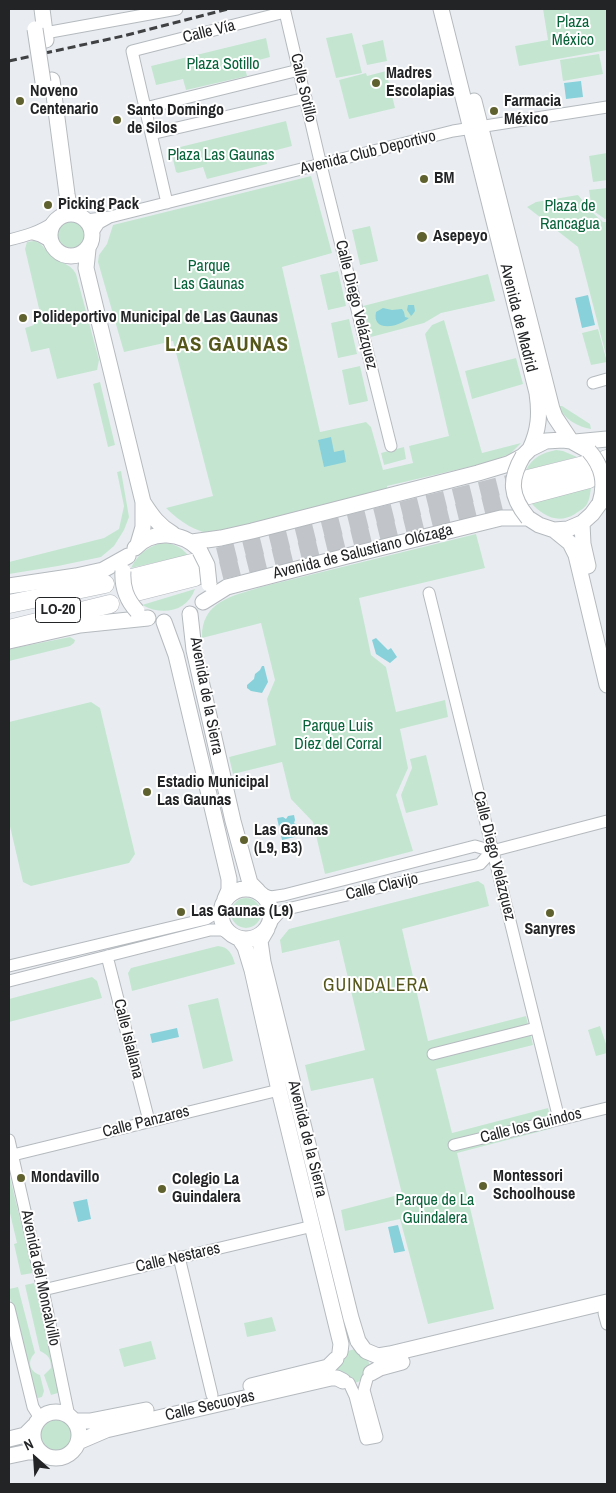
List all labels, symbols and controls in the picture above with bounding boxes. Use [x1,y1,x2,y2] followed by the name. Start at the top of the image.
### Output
[552,13,594,51] park label: Plaza México
[181,16,237,48] street label: Calle Vía
[286,52,320,124] street label: Calle Sotillo
[187,55,259,75] park label: Plaza Sotillo
[386,64,455,102] place label: Madres Escolapias
[370,77,382,89] marker: Madres Escolapias
[30,82,99,120] place label: Noveno Centenario
[504,92,561,130] place label: Farmacia México
[14,95,26,107] marker: Noveno Centenario
[127,101,224,139] place label: Santo Domingo de Silos
[488,105,500,117] marker: Farmacia México
[111,114,123,126] marker: Santo Domingo de Silos
[298,127,438,179] street label: Avenida Club Deportivo
[167,146,275,166] park label: Plaza Las Gaunas
[434,169,454,189] place label: BM
[418,173,430,185] marker: BM
[58,195,139,215] place label: Picking Pack
[540,197,600,235] park label: Plaza de Rancagua
[42,199,54,211] marker: Picking Pack
[433,227,488,247] place label: Asepeyo
[415,230,429,244] marker: Asepeyo
[331,238,381,372] street label: Calle Diego Velázquez
[174,257,244,295] park label: Parque Las Gaunas
[495,262,541,374] street label: Avenida de Madrid
[33,308,278,328] place label: Polideportivo Municipal de Las Gaunas
[17,312,29,324] marker: Polideportivo Municipal de Las Gaunas
[164,332,290,358] district label: LAS GAUNAS
[271,520,455,584] street label: Avenida de Salustiano Olózaga
[36,598,80,622] road number: LO-20
[185,636,227,756] street label: Avenida de la Sierra
[294,717,382,755] park label: Parque Luis Díez del Corral
[157,773,269,811] place label: Estadio Municipal Las Gaunas
[141,786,153,798] marker: Estadio Municipal Las Gaunas
[469,789,519,923] street label: Calle Diego Velázquez
[254,821,328,859] place label: Las Gaunas (L9, B3)
[238,834,250,846] marker: Las Gaunas (L9, B3)
[344,869,420,905] street label: Calle Clavijo
[191,902,293,922] place label: Las Gaunas (L9)
[175,906,187,918] marker: Las Gaunas (L9)
[544,907,556,919] marker: Sanyres
[524,920,576,940] place label: Sanyres
[322,975,430,997] district label: GUINDALERA
[109,997,147,1081] street label: Calle Islallana
[283,1079,331,1199] street label: Avenida de la Sierra
[101,1102,191,1142] street label: Calle Panzares
[478,1104,584,1148] street label: Calle los Guindos
[493,1167,575,1205] place label: Montessori Schoolhouse
[31,1168,100,1188] place label: Mondavillo
[172,1170,241,1208] place label: Colegio La Guindalera
[15,1172,27,1184] marker: Mondavillo
[477,1180,489,1192] marker: Montessori Schoolhouse
[156,1183,168,1195] marker: Colegio La Guindalera
[396,1191,474,1229] park label: Parque de La Guindalera
[16,1208,64,1348] street label: Avenida del Moncalvillo
[134,1239,222,1277] street label: Calle Nestares
[163,1386,257,1426] street label: Calle Secuoyas
[10,1433,60,1483] north arrow
[21,1435,36,1454] text: N

